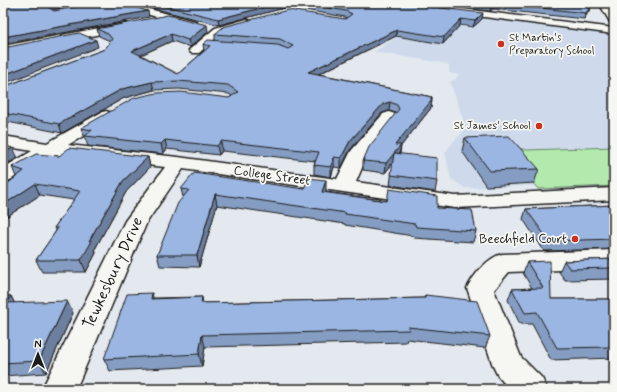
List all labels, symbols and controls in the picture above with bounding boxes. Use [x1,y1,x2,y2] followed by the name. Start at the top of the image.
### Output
[509,31,595,58] place label: St Martin's Preparatory School
[496,39,506,49] marker: St Martin's Preparatory School
[454,119,531,133] place label: St James' School
[534,121,544,131] marker: St James' School
[233,162,311,190] street label: College Street
[78,214,148,332] street label: Tewkesbury Drive
[479,231,567,248] place label: Beechfield Court
[570,234,580,244] marker: Beechfield Court
[18,334,58,374] north arrow
[34,338,42,352] text: N

